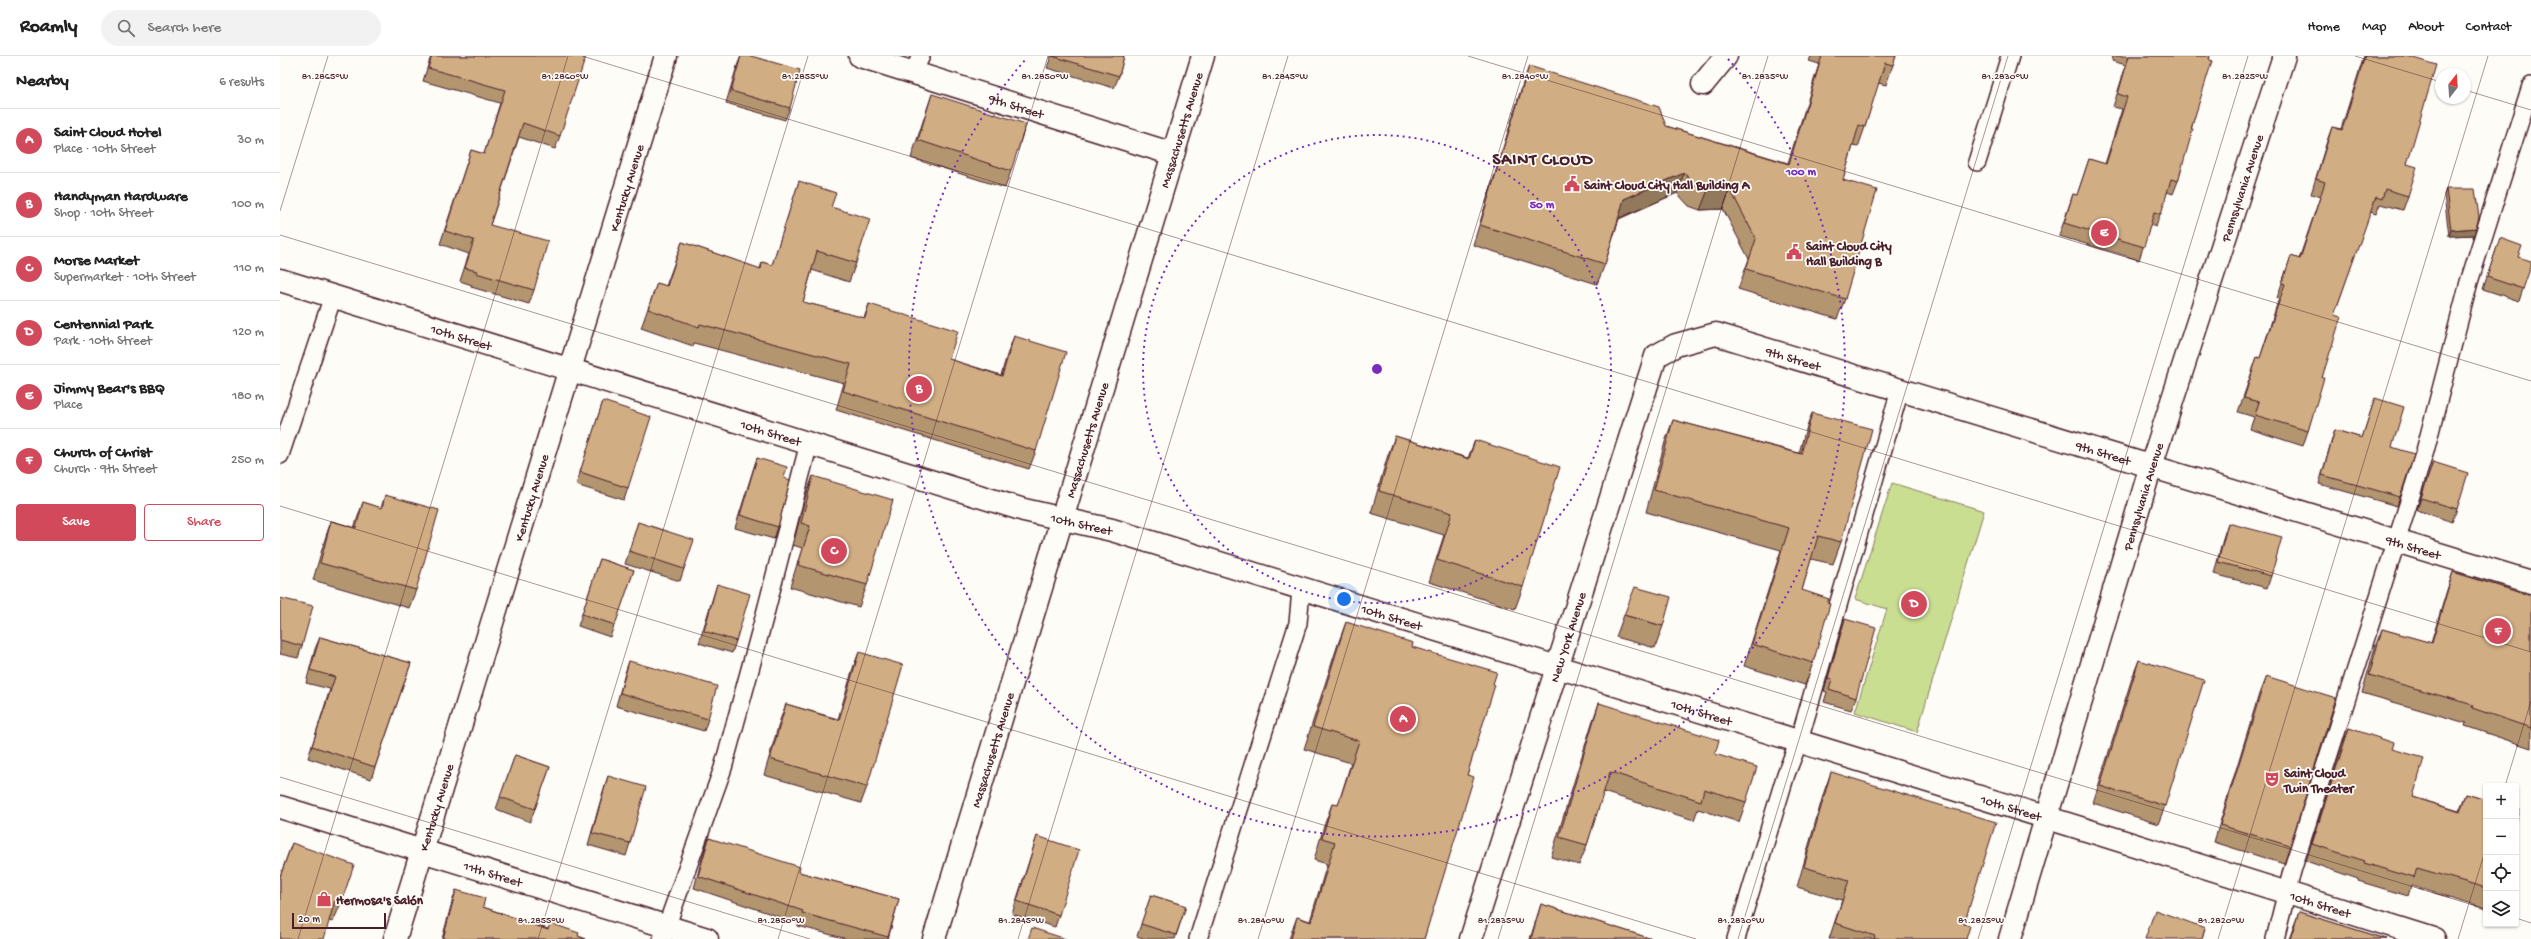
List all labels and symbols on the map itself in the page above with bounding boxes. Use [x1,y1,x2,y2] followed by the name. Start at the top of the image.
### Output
[2435,68,2471,104] north arrow
[302,71,349,83] text: 81.2865°W
[542,71,589,83] text: 81.2860°W
[782,71,829,83] text: 81.2855°W
[1022,71,1069,83] text: 81.2850°W
[1158,71,1208,190] street label: Massachusetts Avenue
[1262,71,1309,83] text: 81.2845°W
[1502,71,1549,83] text: 81.2840°W
[1742,71,1789,83] text: 81.2835°W
[1982,71,2029,83] text: 81.2830°W
[2222,71,2269,83] text: 81.2825°W
[986,91,1047,124] street label: 9th Street
[2219,133,2268,245] street label: Pennsylvania Avenue
[608,143,649,234] street label: Kentucky Avenue
[1492,151,1594,171] district label: SAINT CLOUD
[1785,166,1816,180] text: 100 m
[1563,175,1581,193] public building icon: Saint Cloud City Hall Building A
[1584,179,1751,194] place label: Saint Cloud City Hall Building A
[1530,199,1555,213] text: 50 m
[2091,218,2117,248] pin: E
[1806,240,1892,270] place label: Saint Cloud City Hall Building B
[1785,243,1803,261] public building icon: Saint Cloud City Hall Building B
[428,322,495,355] street label: 10th Street
[1763,344,1824,376] street label: 9th Street
[1370,362,1384,376] centre of rings
[906,374,932,404] pin: B
[1064,381,1113,500] street label: Massachusetts Avenue
[737,417,804,451] street label: 10th Street
[2073,439,2134,470] street label: 9th Street
[2121,441,2168,554] street label: Pennsylvania Avenue
[513,452,553,543] street label: Kentucky Avenue
[1048,511,1115,540] street label: 10th Street
[2383,533,2444,565] street label: 9th Street
[821,536,847,566] pin: C
[1334,589,1354,609] your location
[1901,589,1927,619] pin: D
[1548,590,1591,685] street label: New York Avenue
[1358,602,1425,635] street label: 10th Street
[2485,616,2511,646] pin: F
[969,691,1019,810] street label: Massachusetts Avenue
[1668,697,1735,731] street label: 10th Street
[1390,704,1416,734] pin: A
[417,762,458,853] street label: Kentucky Avenue
[2283,767,2355,797] place label: Saint Cloud Twin Theater
[2263,770,2281,788] theatre icon: Saint Cloud Twin Theater
[1978,793,2044,826] street label: 10th Street
[460,859,525,892] street label: 11th Street
[2287,889,2354,923] street label: 10th Street
[315,890,333,908] shop icon: Hermosa's Salón
[336,894,424,909] place label: Hermosa's Salón
[292,911,386,930] scale bar
[518,915,565,927] text: 81.2855°W
[758,915,805,927] text: 81.2850°W
[998,915,1045,927] text: 81.2845°W
[1238,915,1285,927] text: 81.2840°W
[1478,915,1525,927] text: 81.2835°W
[1718,915,1765,927] text: 81.2830°W
[1958,915,2005,927] text: 81.2825°W
[2198,915,2245,927] text: 81.2820°W

